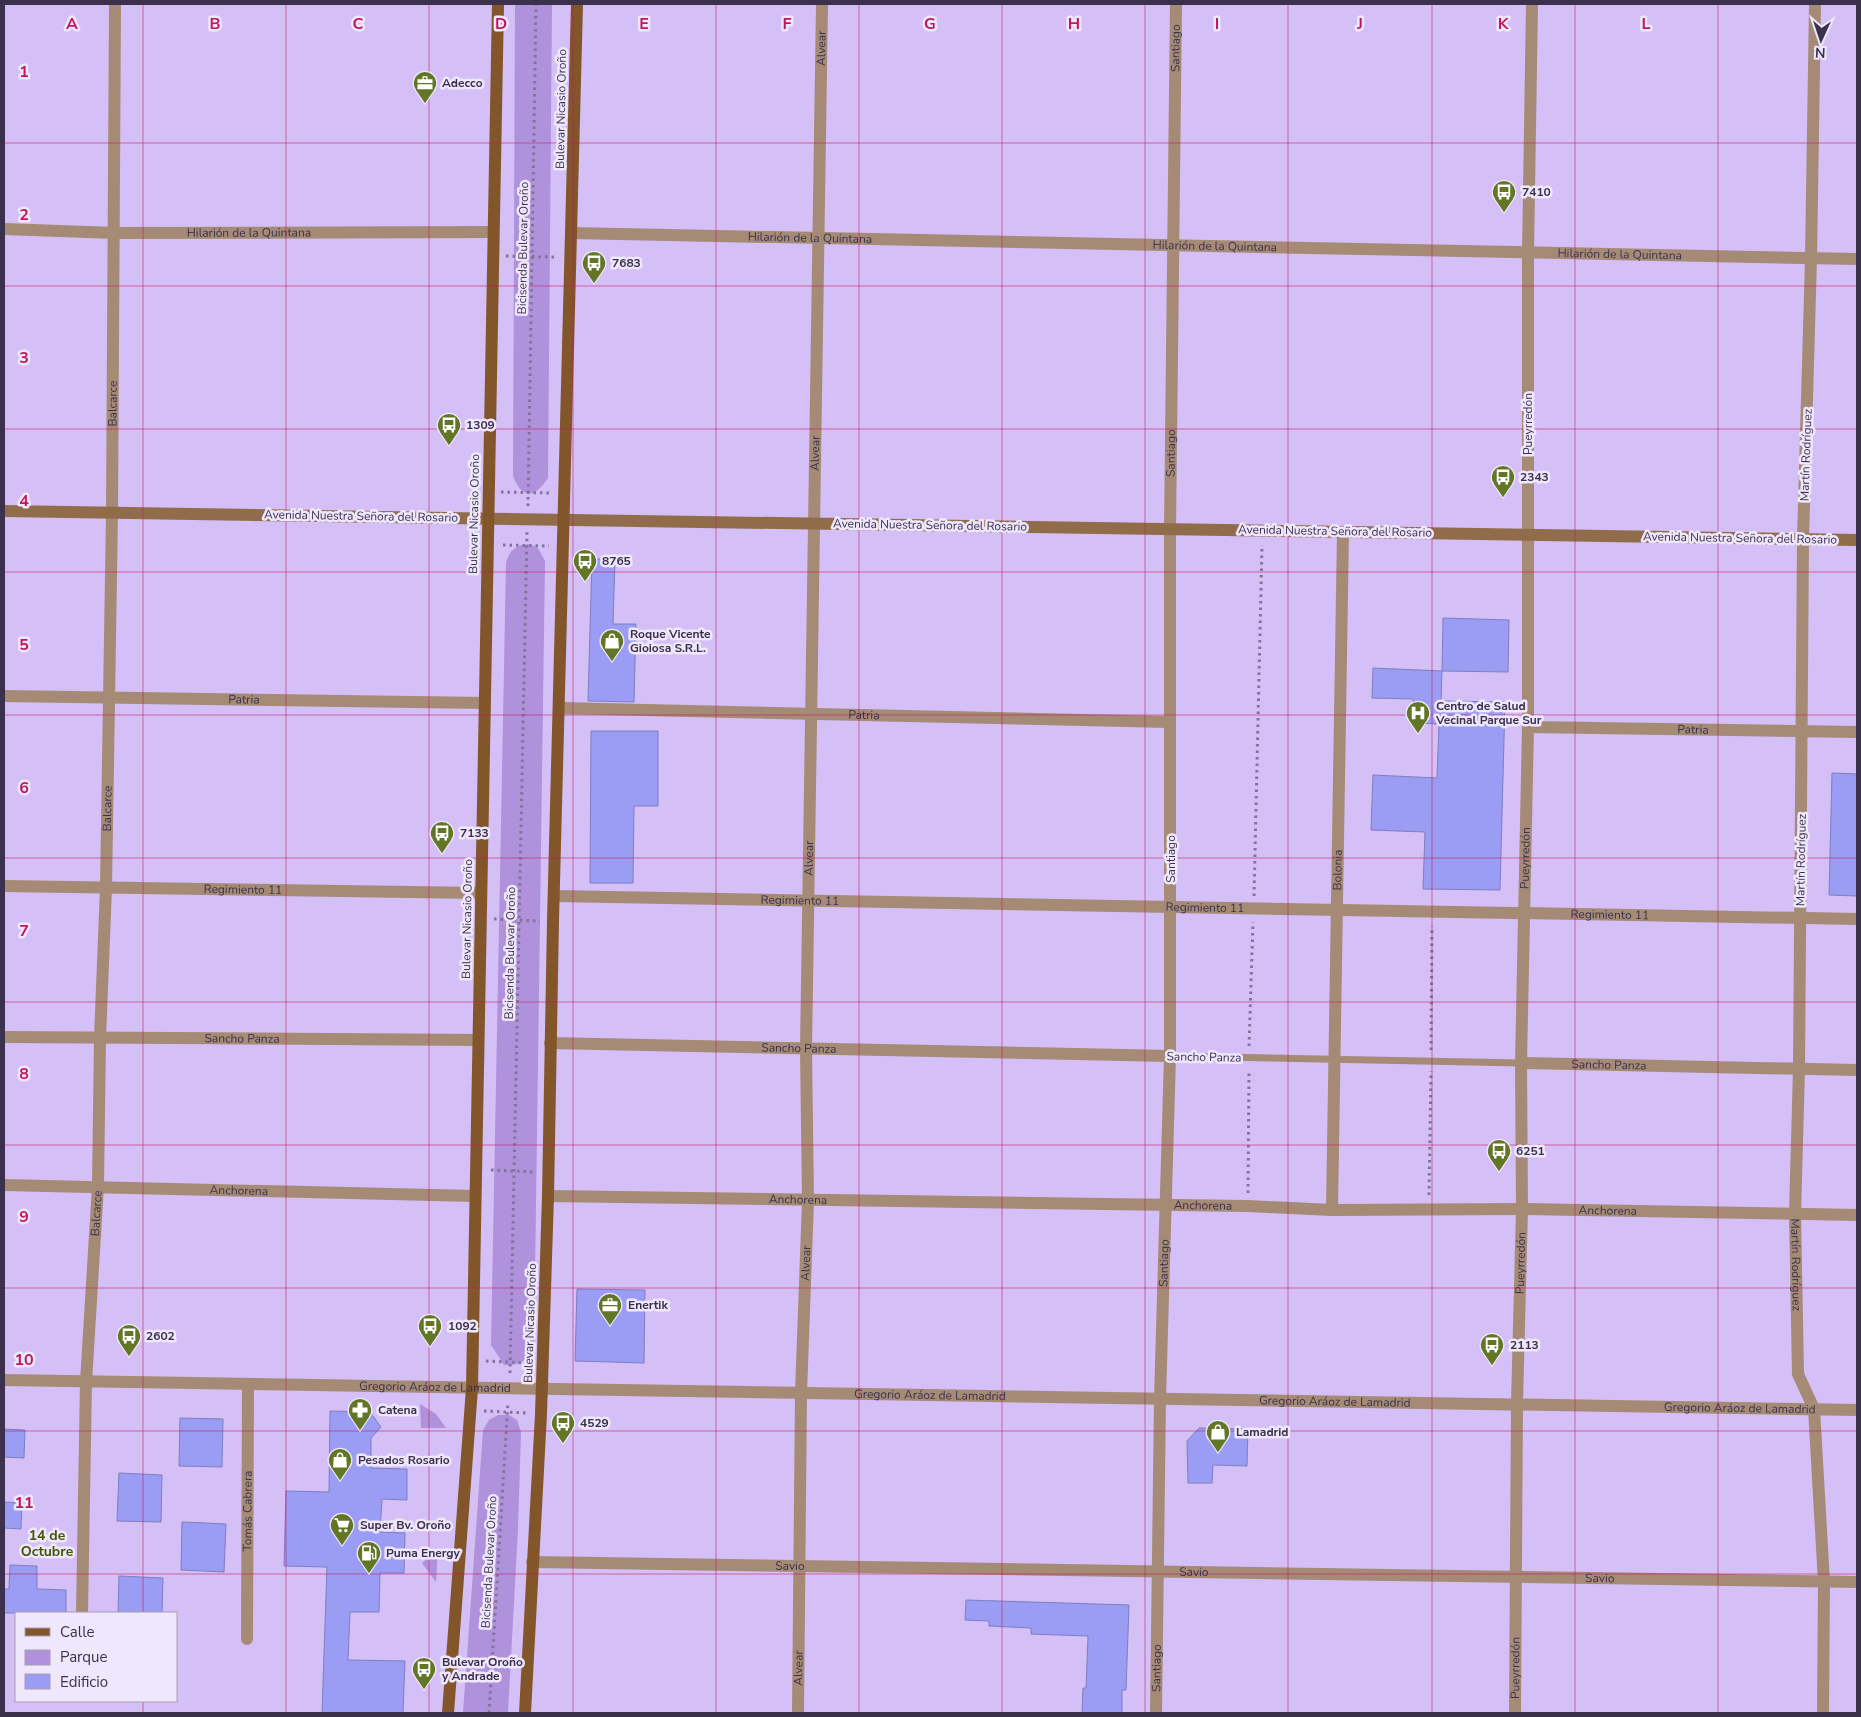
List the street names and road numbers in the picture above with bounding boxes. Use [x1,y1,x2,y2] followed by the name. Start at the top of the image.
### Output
[1167,24,1184,72] street label: Santiago
[813,30,830,66] street label: Alvear
[552,49,570,169] street label: Bulevar Nicasio Oroño
[514,181,532,314] street label: Bicisenda Bulevar Oroño
[187,224,311,241] street label: Hilarión de la Quintana
[748,229,872,247] street label: Hilarión de la Quintana
[1152,237,1277,255] street label: Hilarión de la Quintana
[1557,245,1682,263] street label: Hilarión de la Quintana
[105,381,121,427] street label: Balcarce
[1520,393,1536,455] street label: Pueyrredón
[1796,408,1816,501] street label: Martín Rodríguez
[1163,429,1179,477] street label: Santiago
[807,435,823,471] street label: Alvear
[465,454,483,574] street label: Bulevar Nicasio Oroño
[264,506,458,526] street label: Avenida Nuestra Señora del Rosario
[833,515,1027,535] street label: Avenida Nuestra Señora del Rosario
[1238,521,1432,541] street label: Avenida Nuestra Señora del Rosario
[1643,528,1837,548] street label: Avenida Nuestra Señora del Rosario
[228,691,260,708] street label: Patria
[848,707,880,723] street label: Patria
[1677,721,1709,738] street label: Patria
[99,785,116,832] street label: Balcarce
[1792,813,1810,906] street label: Martín Rodríguez
[1517,827,1534,889] street label: Pueyrredón
[1163,835,1179,883] street label: Santiago
[801,840,817,876] street label: Alvear
[1329,849,1346,891] street label: Bolonia
[458,859,476,979] street label: Bulevar Nicasio Oroño
[203,881,282,898] street label: Regimiento 11
[501,886,519,1019] street label: Bicisenda Bulevar Oroño
[760,892,839,909] street label: Regimiento 11
[1165,899,1244,916] street label: Regimiento 11
[1570,906,1649,923] street label: Regimiento 11
[204,1030,280,1047] street label: Sancho Panza
[761,1039,837,1057] street label: Sancho Panza
[1166,1048,1242,1066] street label: Sancho Panza
[1571,1056,1647,1074] street label: Sancho Panza
[210,1182,268,1199] street label: Anchorena
[87,1190,106,1237] street label: Balcarce
[769,1191,827,1208] street label: Anchorena
[1174,1197,1232,1214] street label: Anchorena
[1578,1202,1637,1219] street label: Anchorena
[1787,1218,1805,1312] street label: Martín Rodríguez
[1512,1232,1529,1294] street label: Pueyrredón
[1155,1239,1173,1287] street label: Santiago
[797,1244,814,1281] street label: Alvear
[520,1262,540,1383] street label: Bulevar Nicasio Oroño
[359,1378,511,1396] street label: Gregorio Aráoz de Lamadrid
[854,1386,1006,1404] street label: Gregorio Aráoz de Lamadrid
[1259,1392,1411,1411] street label: Gregorio Aráoz de Lamadrid
[1664,1399,1816,1417] street label: Gregorio Aráoz de Lamadrid
[239,1470,256,1552] street label: Tomás Cabrera
[478,1495,500,1629] street label: Bicisenda Bulevar Oroño
[775,1558,805,1574] street label: Savio
[1179,1564,1209,1580] street label: Savio
[1585,1570,1615,1586] street label: Savio
[1507,1637,1523,1699] street label: Pueyrredón
[1148,1644,1165,1692] street label: Santiago
[790,1650,807,1686] street label: Alvear

